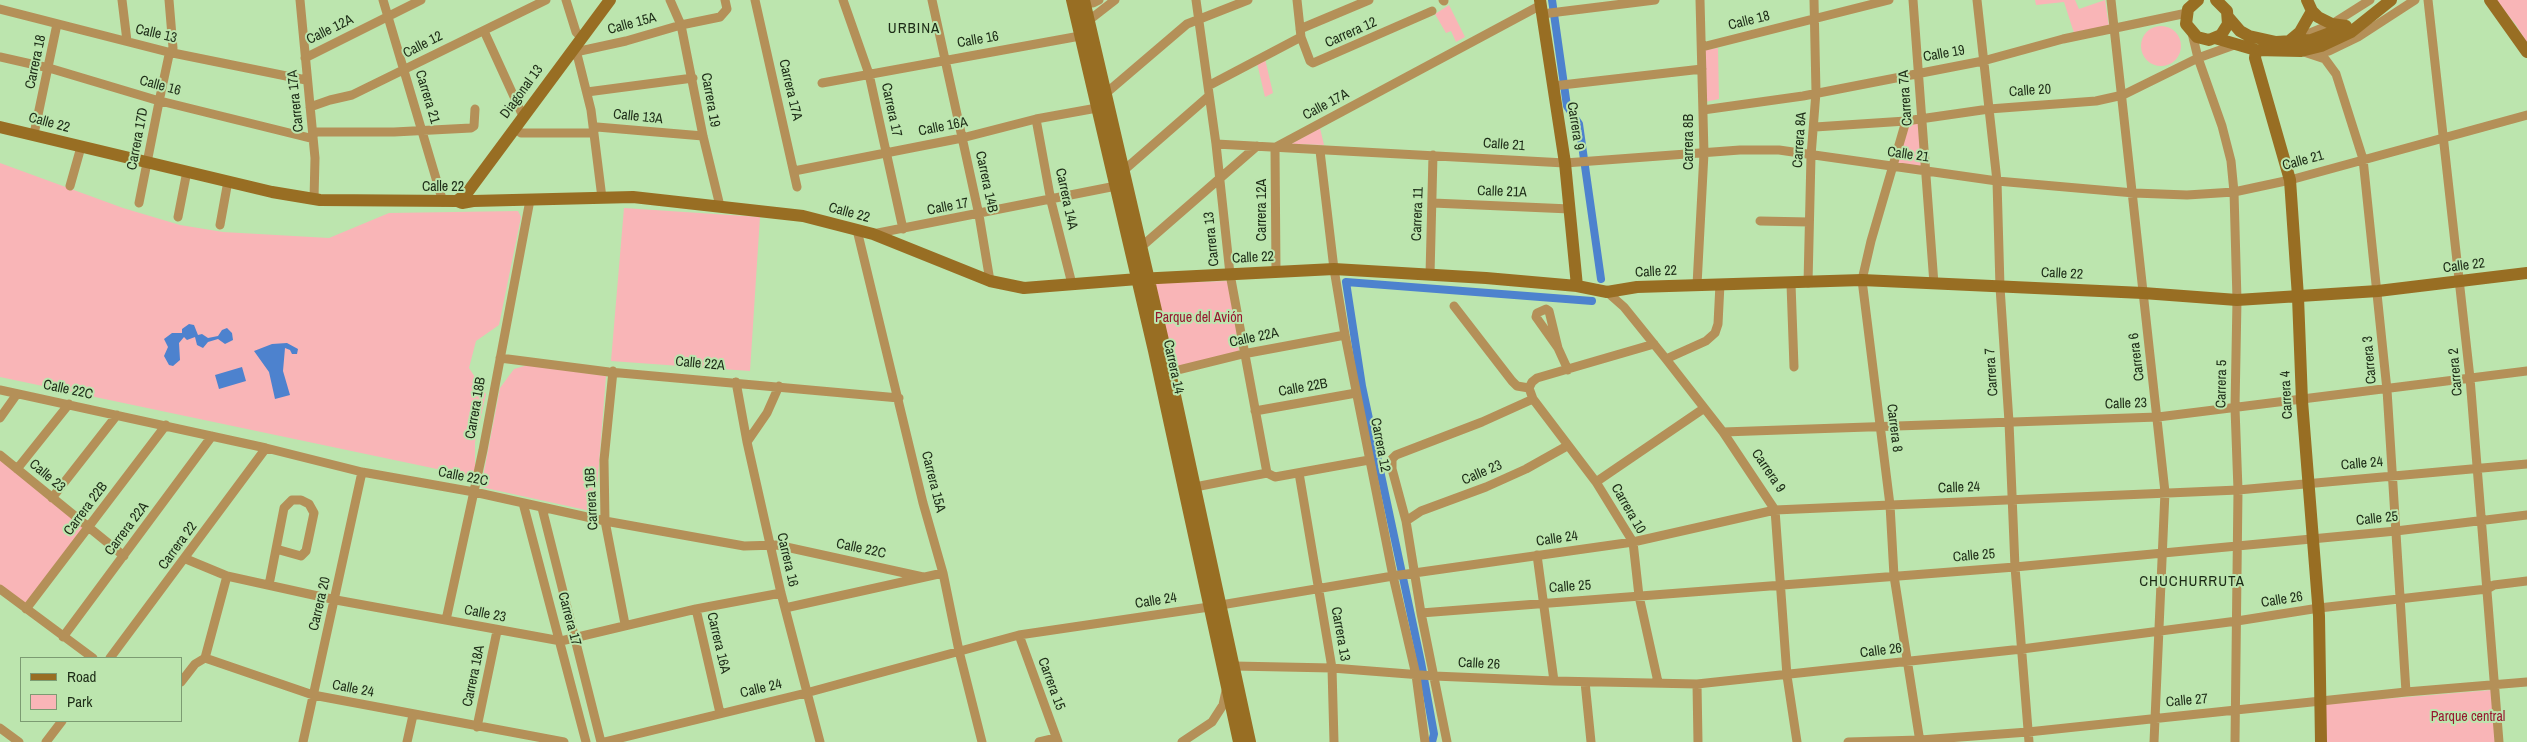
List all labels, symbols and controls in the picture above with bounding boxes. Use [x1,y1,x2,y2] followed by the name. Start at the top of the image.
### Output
[1727,8,1771,34] street label: Calle 18
[606,9,658,39] street label: Calle 15A
[304,12,356,48] street label: Calle 12A
[1323,14,1379,52] street label: Carrera 12
[887,20,941,38] district label: URBINA
[134,21,178,47] street label: Calle 13
[400,28,446,62] street label: Calle 12
[956,28,1000,52] street label: Calle 16
[22,33,50,91] street label: Carrera 18
[1922,42,1966,66] street label: Calle 19
[775,58,805,122] street label: Carrera 17A
[497,62,547,122] street label: Diagonal 13
[411,68,443,126] street label: Carrera 21
[284,69,308,133] street label: Carrera 17A
[1896,69,1916,127] street label: Carrera 7A
[137,72,183,100] street label: Calle 16
[697,72,723,128] street label: Carrera 19
[877,81,905,139] street label: Carrera 17
[2008,81,2052,101] street label: Calle 20
[1300,86,1352,124] street label: Calle 17A
[1563,101,1587,151] street label: Carrera 9
[124,106,152,172] street label: Carrera 17D
[612,106,664,128] street label: Calle 13A
[26,109,72,137] street label: Calle 22
[1790,111,1810,169] street label: Carrera 8A
[917,114,969,140] street label: Calle 16A
[1681,114,1697,170] street label: Carrera 8B
[1482,135,1526,155] street label: Calle 21
[1886,144,1930,166] street label: Calle 21
[2280,147,2326,175] street label: Calle 21
[971,150,1001,214] street label: Carrera 14B
[1051,167,1081,231] street label: Carrera 14A
[422,179,464,195] street label: Calle 22
[1254,179,1270,241] street label: Carrera 12A
[1477,183,1527,201] street label: Calle 21A
[1409,187,1427,241] street label: Carrera 11
[926,195,970,219] street label: Calle 17
[826,199,872,227] street label: Calle 22
[1201,211,1223,267] street label: Carrera 13
[1232,249,1274,267] street label: Calle 22
[2442,255,2486,277] street label: Calle 22
[1635,263,1677,281] street label: Calle 22
[2041,265,2083,283] street label: Calle 22
[1155,310,1243,326] park label: Parque del Avión
[1228,325,1280,351] street label: Calle 22A
[2126,332,2148,382] street label: Carrera 6
[2360,335,2380,385] street label: Carrera 3
[1159,338,1187,396] street label: Carrera 14
[1982,347,2002,397] street label: Carrera 7
[2446,347,2466,397] street label: Carrera 2
[674,353,726,375] street label: Calle 22A
[2213,360,2231,408] street label: Carrera 5
[2277,370,2297,420] street label: Carrera 4
[1277,375,1329,401] street label: Calle 22B
[462,376,490,440] street label: Carrera 18B
[42,377,94,403] street label: Calle 22C
[2105,395,2147,413] street label: Calle 23
[1883,403,1905,453] street label: Carrera 8
[1367,416,1393,474] street label: Carrera 12
[1747,446,1789,496] street label: Carrera 9
[917,450,949,514] street label: Carrera 15A
[2340,454,2384,474] street label: Calle 24
[25,456,69,496] street label: Calle 23
[1459,457,1505,489] street label: Calle 23
[437,464,489,490] street label: Calle 22C
[582,467,602,531] street label: Carrera 16B
[60,479,112,539] street label: Carrera 22B
[1938,479,1980,497] street label: Calle 24
[1607,481,1649,537] street label: Carrera 10
[101,499,153,559] street label: Carrera 22A
[2355,508,2399,530] street label: Calle 25
[155,519,201,573] street label: Carrera 22
[1535,528,1579,550] street label: Calle 24
[773,531,801,589] street label: Carrera 16
[835,536,887,562] street label: Calle 22C
[1952,546,1996,566] street label: Calle 25
[2138,573,2246,591] district label: CHUCHURRUTA
[306,575,334,633] street label: Carrera 20
[1548,577,1592,597] street label: Calle 25
[2260,588,2304,612] street label: Calle 26
[1134,589,1178,613] street label: Calle 24
[554,590,584,648] street label: Carrera 17
[463,602,507,626] street label: Calle 23
[1327,606,1353,662] street label: Carrera 13
[703,611,733,675] street label: Carrera 16A
[1859,640,1903,662] street label: Calle 26
[459,644,489,708] street label: Carrera 18A
[1034,655,1068,713] street label: Carrera 15
[1458,655,1500,673] street label: Calle 26
[20,657,182,722] legend
[67,666,96,687] text: Road
[739,676,783,702] street label: Calle 24
[331,677,375,701] street label: Calle 24
[67,691,92,712] text: Park
[2165,691,2209,711] street label: Calle 27
[2431,709,2505,725] park label: Parque central

